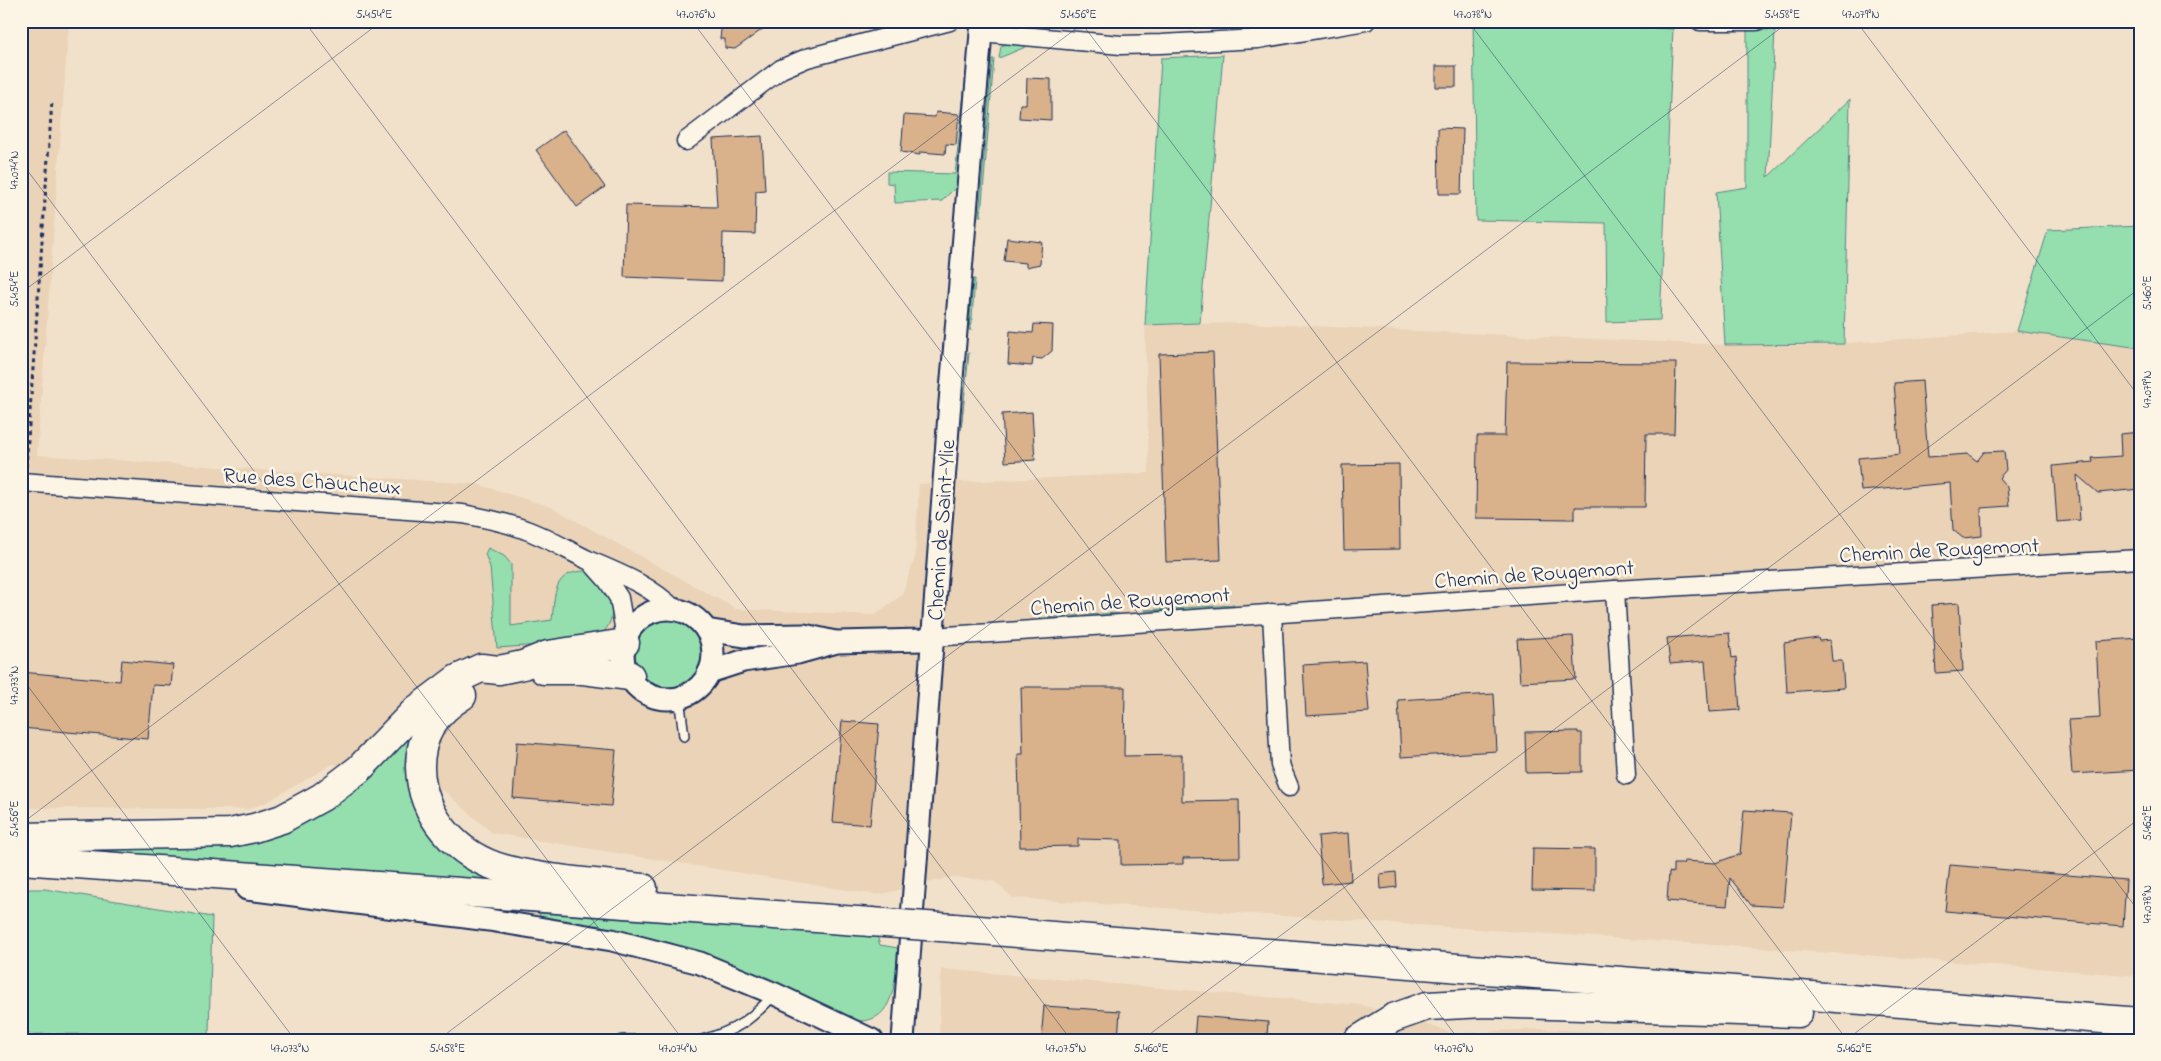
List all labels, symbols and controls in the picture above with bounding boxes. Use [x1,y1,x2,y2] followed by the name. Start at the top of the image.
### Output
[356,6,392,24] text: 5.454°E
[676,6,716,24] text: 47.076°N
[1060,6,1096,24] text: 5.456°E
[1454,6,1492,24] text: 47.078°N
[1764,6,1800,24] text: 5.458°E
[1842,6,1880,24] text: 47.079°N
[6,151,24,189] text: 47.074°N
[6,271,24,307] text: 5.454°E
[2139,275,2157,311] text: 5.460°E
[2139,370,2157,408] text: 47.079°N
[921,438,965,622] street label: Chemin de Saint-Ylie
[222,461,402,505] street label: Rue des Chaucheux
[1838,531,2041,574] street label: Chemin de Rougemont
[1433,553,1636,600] street label: Chemin de Rougemont
[1029,580,1232,627] street label: Chemin de Rougemont
[6,666,24,704] text: 47.073°N
[6,801,24,837] text: 5.456°E
[2139,805,2157,841] text: 5.462°E
[2139,885,2157,923] text: 47.078°N
[271,1040,309,1058] text: 47.073°N
[429,1040,465,1058] text: 5.458°E
[659,1040,697,1058] text: 47.074°N
[1046,1040,1086,1058] text: 47.075°N
[1133,1040,1169,1058] text: 5.460°E
[1434,1040,1474,1058] text: 47.076°N
[1836,1040,1872,1058] text: 5.462°E

